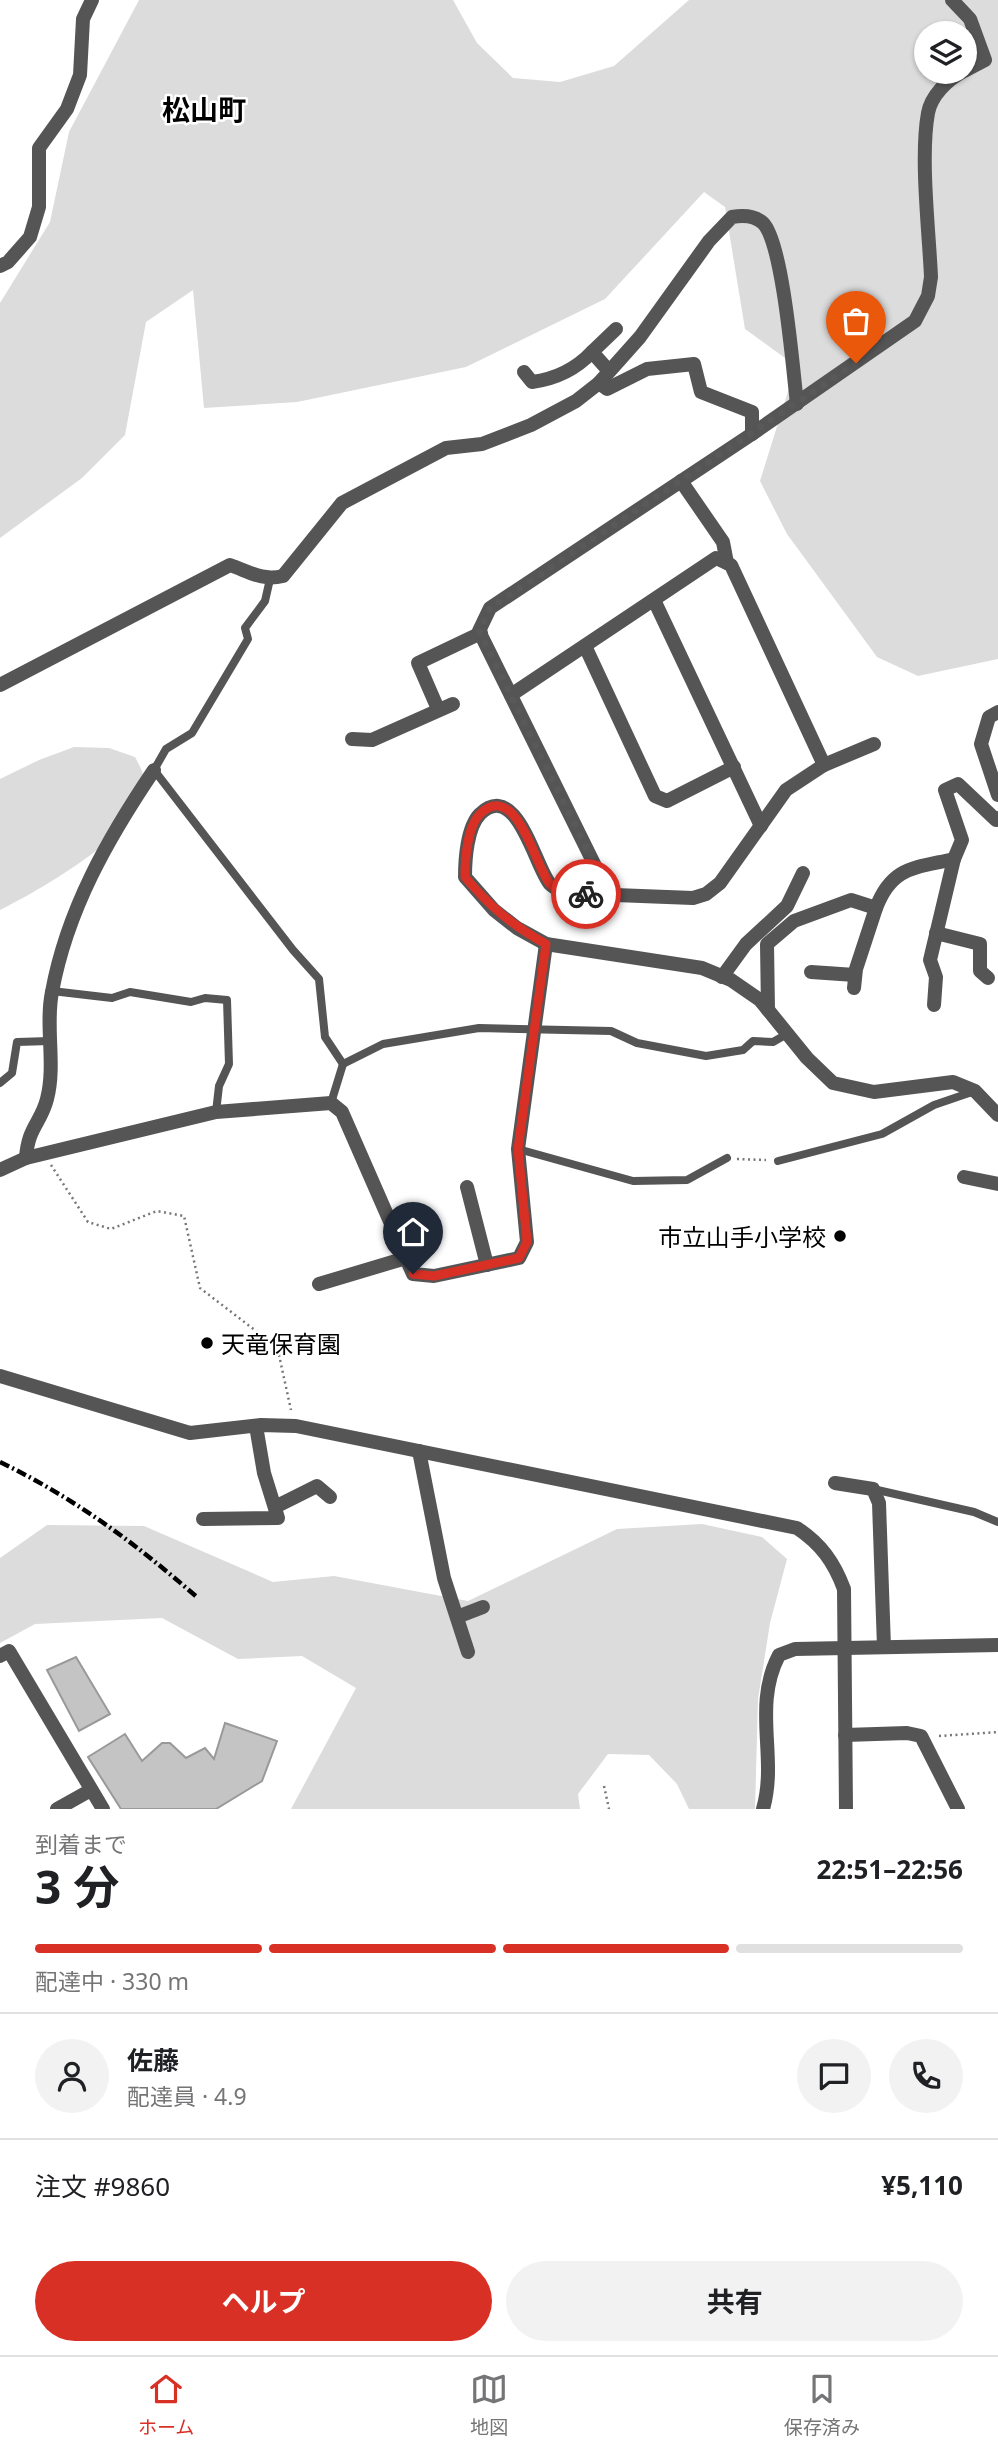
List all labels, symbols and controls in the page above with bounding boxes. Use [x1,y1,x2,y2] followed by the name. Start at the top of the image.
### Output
[914,21,977,84] map controls
[914,21,977,84] button: layers
[162,90,246,128] district label: 松山町
[826,291,886,363] pin
[837,302,875,340] icon: bag
[551,859,621,929] courier
[567,875,605,913] icon: bike
[383,1202,443,1274] pin
[394,1213,432,1251] icon: home
[658,1220,826,1253] place label: 市立山手小学校
[832,1228,848,1244] marker: 市立山手小学校
[221,1327,341,1360] place label: 天竜保育園
[199,1335,215,1351] marker: 天竜保育園
[35,1828,127,1860] text: 到着まで
[816,1851,963,1887] text: 22:51–22:56
[35,1855,119,1917] text: 3 分
[35,1965,189,1997] text: 配達中 · 330 m
[35,2039,109,2113] button: person
[797,2039,871,2113] button: chat
[889,2039,963,2113] button: phone
[127,2042,179,2078] text: 佐藤
[127,2080,247,2112] text: 配達員 · 4.9
[881,2167,963,2203] text: ¥5,110
[35,2168,170,2204] text: 注文 #9860
[35,2261,492,2341] button: ヘルプ
[506,2261,963,2341] button: 共有
[138,2370,194,2440] tab: ホーム
[470,2370,508,2440] tab: 地図
[784,2370,860,2440] tab: 保存済み

